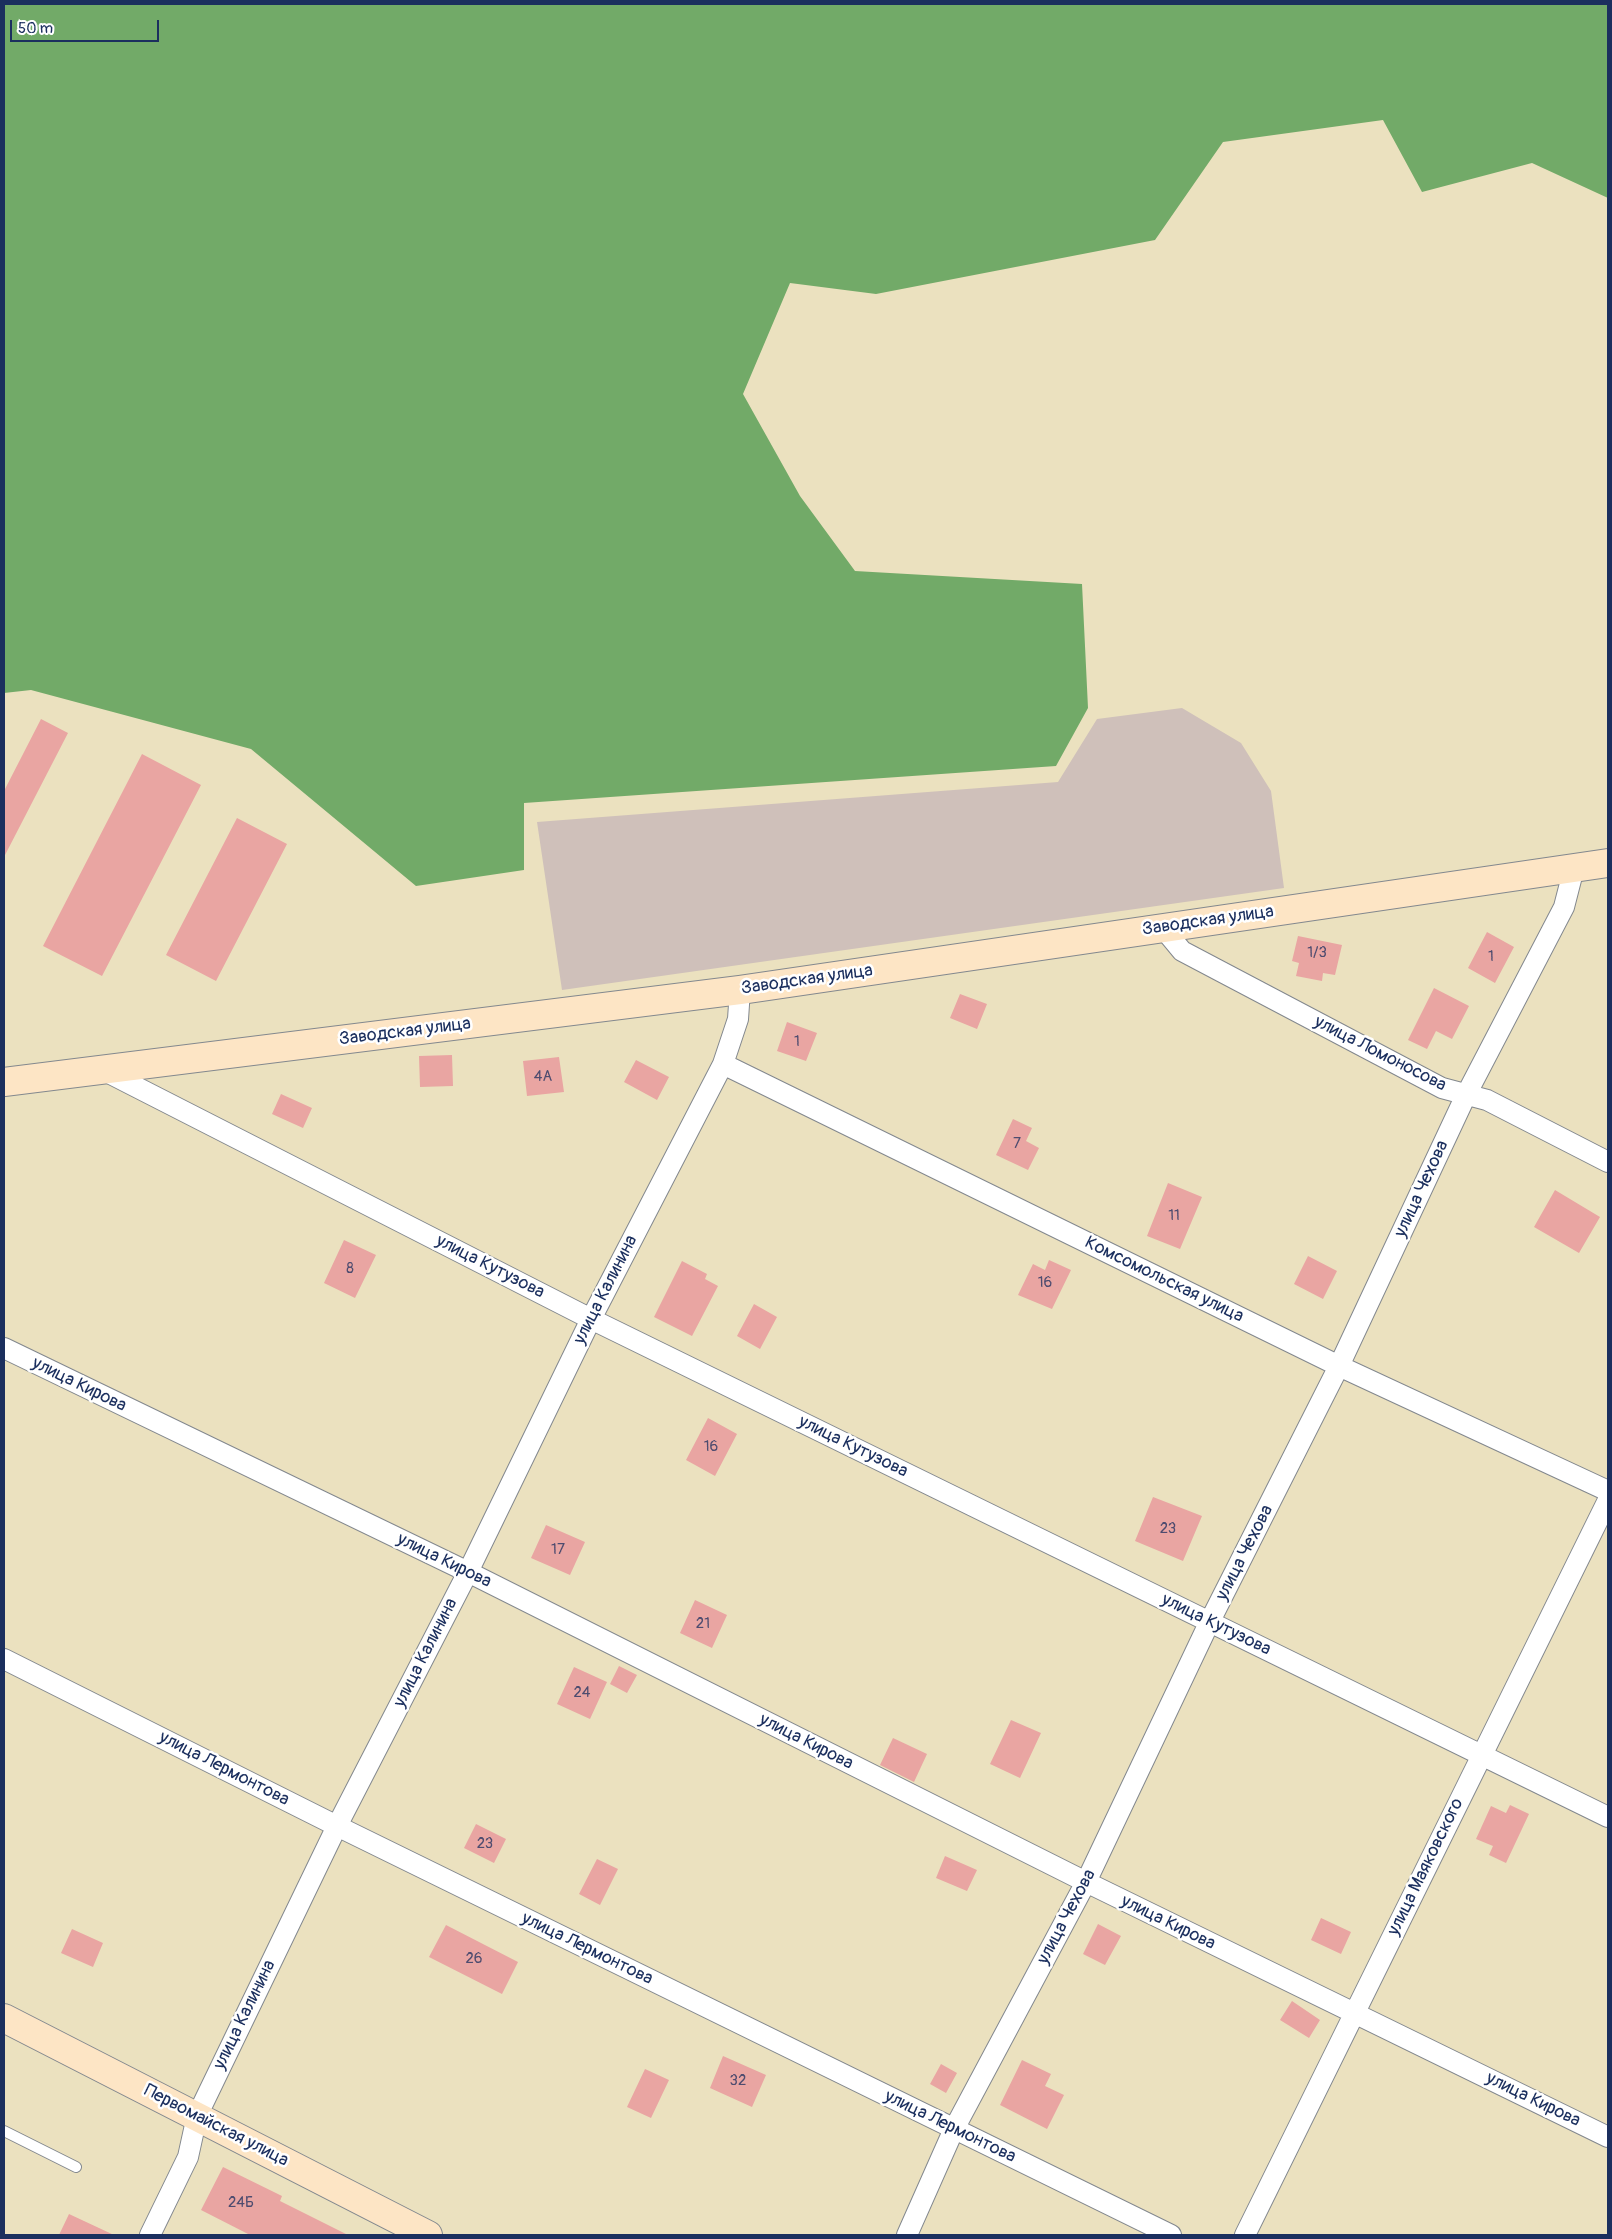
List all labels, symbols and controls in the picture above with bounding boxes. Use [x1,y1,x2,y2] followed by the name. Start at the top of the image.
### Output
[12,10,161,42] scale bar
[18,19,53,38] text: 50 m
[1141,901,1275,941] street label: Заводская улица
[1307,944,1327,962] house number: 1/3
[1488,948,1494,966] house number: 1
[740,960,874,1000] street label: Заводская улица
[1310,1011,1450,1097] street label: улица Ломоносова
[338,1013,472,1051] street label: Заводская улица
[794,1033,800,1051] house number: 1
[534,1068,552,1086] house number: 4А
[1013,1135,1021,1153] house number: 7
[1390,1137,1454,1241] street label: улица Чехова
[1168,1207,1180,1225] house number: 11
[432,1230,548,1304] street label: улица Кутузова
[569,1232,643,1348] street label: улица Калинина
[1081,1232,1247,1328] street label: Комсомольская улица
[346,1260,354,1278] house number: 8
[1038,1274,1052,1292] house number: 16
[28,1353,130,1417] street label: улица Кирова
[795,1411,911,1483] street label: улица Кутузова
[704,1438,718,1456] house number: 16
[1212,1502,1278,1604] street label: улица Чехова
[1160,1520,1176,1538] house number: 23
[393,1529,495,1593] street label: улица Кирова
[551,1541,565,1559] house number: 17
[1158,1589,1274,1661] street label: улица Кутузова
[389,1595,463,1711] street label: улица Калинина
[696,1615,710,1633] house number: 21
[573,1684,591,1702] house number: 24
[755,1709,857,1775] street label: улица Кирова
[155,1727,293,1811] street label: улица Лермонтова
[1383,1795,1469,1939] street label: улица Маяковского
[477,1835,493,1853] house number: 23
[1033,1866,1101,1968] street label: улица Чехова
[1117,1891,1219,1955] street label: улица Кирова
[518,1908,656,1990] street label: улица Лермонтова
[465,1950,483,1968] house number: 26
[209,1957,281,2073] street label: улица Калинина
[1482,2068,1584,2132] street label: улица Кирова
[730,2072,746,2090] house number: 32
[140,2080,292,2172] street label: Первомайская улица
[881,2086,1019,2168] street label: улица Лермонтова
[228,2194,254,2212] house number: 24Б

